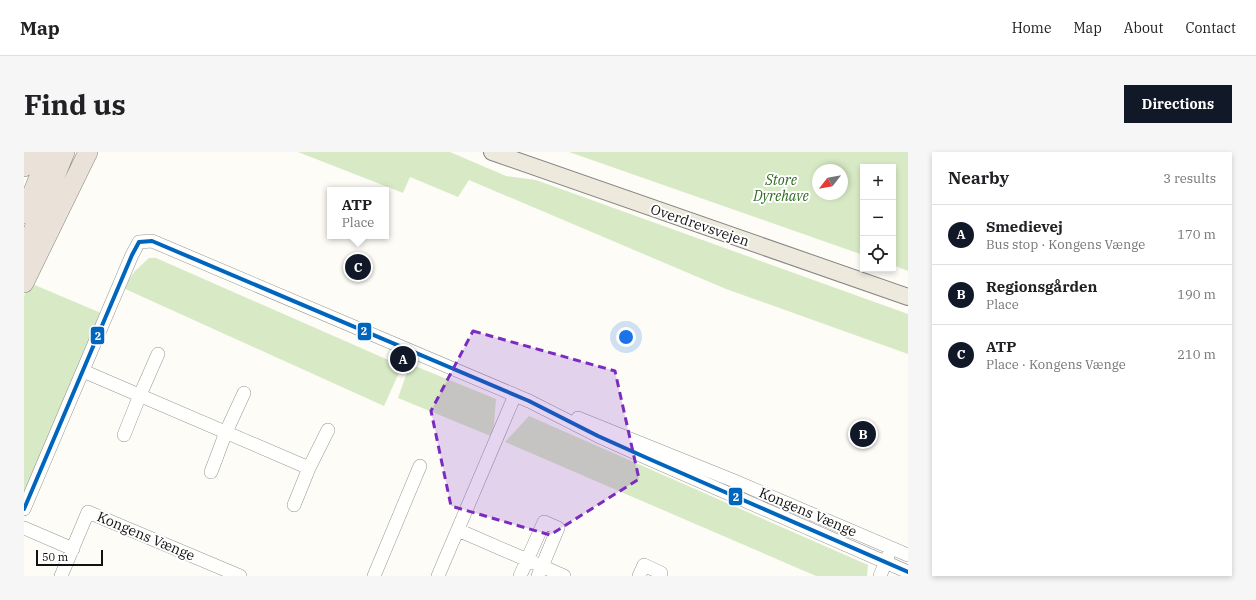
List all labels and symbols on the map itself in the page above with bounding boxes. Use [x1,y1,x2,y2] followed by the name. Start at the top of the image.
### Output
[812,164,848,200] north arrow
[752,171,810,205] park label: Store Dyrehave
[648,200,752,250] street label: Overdrevsvejen
[345,252,371,282] pin: C
[357,322,372,341] line badge: 2
[361,324,367,338] text: 2
[90,326,105,345] line badge: 2
[616,327,636,347] your location
[95,329,101,343] text: 2
[390,344,416,374] pin: A
[850,419,876,449] pin: B
[756,483,860,541] street label: Kongens Vænge
[728,487,743,506] line badge: 2
[733,490,739,504] text: 2
[94,507,198,565] street label: Kongens Vænge
[36,548,103,567] scale bar

